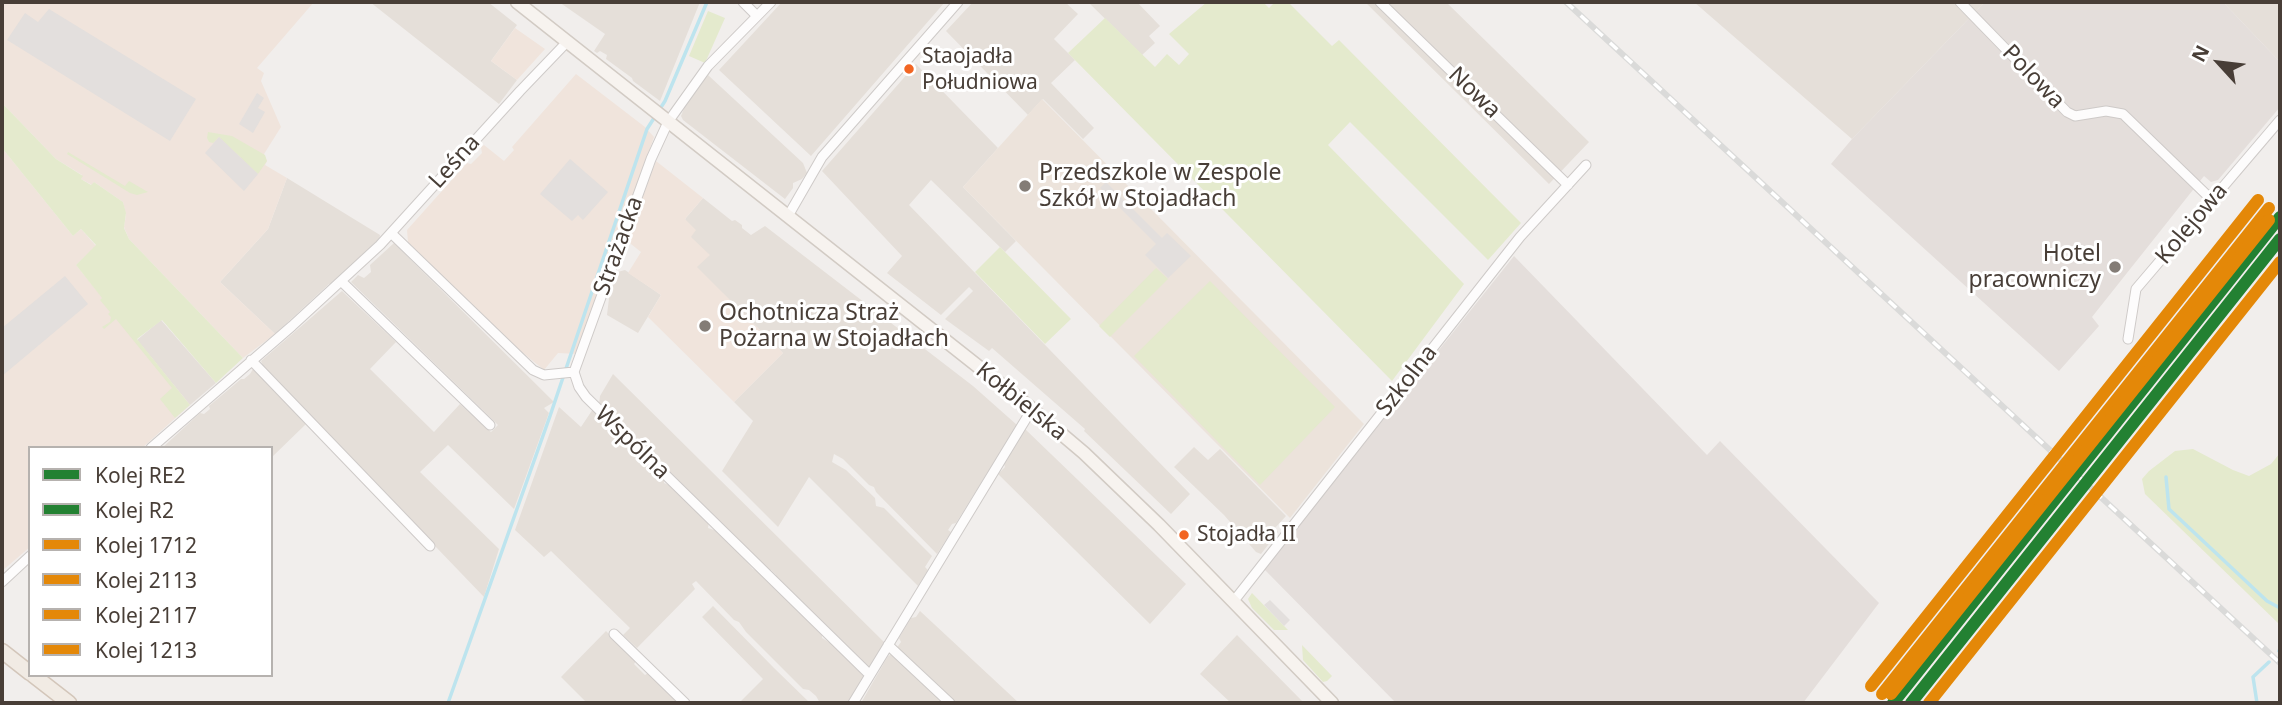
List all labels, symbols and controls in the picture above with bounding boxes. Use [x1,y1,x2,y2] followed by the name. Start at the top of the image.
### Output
[2184,28,2254,98] north arrow
[1996,39,2070,115] street label: Polowa
[2185,41,2215,66] text: N
[922,44,1038,94] place label: Staojadła Południowa
[902,62,916,76] marker: Staojadła Południowa
[1442,62,1506,124] street label: Nowa
[424,129,486,195] street label: Leśna
[1039,159,1281,213] place label: Przedszkole w Zespole Szkół w Stojadłach
[1017,178,1033,194] marker: Przedszkole w Zespole Szkół w Stojadłach
[2150,178,2234,270] street label: Kolejowa
[588,193,650,299] street label: Strażacka
[1969,240,2101,294] place label: Hotel pracowniczy
[2107,259,2123,275] marker: Hotel pracowniczy
[719,299,949,353] place label: Ochotnicza Straż Pożarna w Stojadłach
[697,318,713,334] marker: Ochotnicza Straż Pożarna w Stojadłach
[1371,340,1443,422] street label: Szkolna
[970,357,1072,447] street label: Kołbielska
[589,401,675,485] street label: Wspólna
[28,446,273,677] legend
[95,461,186,489] text: Kolej RE2
[95,496,174,524] text: Kolej R2
[1197,522,1296,548] place label: Stojadła II
[1177,528,1191,542] marker: Stojadła II
[95,531,197,559] text: Kolej 1712
[95,566,197,594] text: Kolej 2113
[95,601,197,629] text: Kolej 2117
[95,636,197,664] text: Kolej 1213

